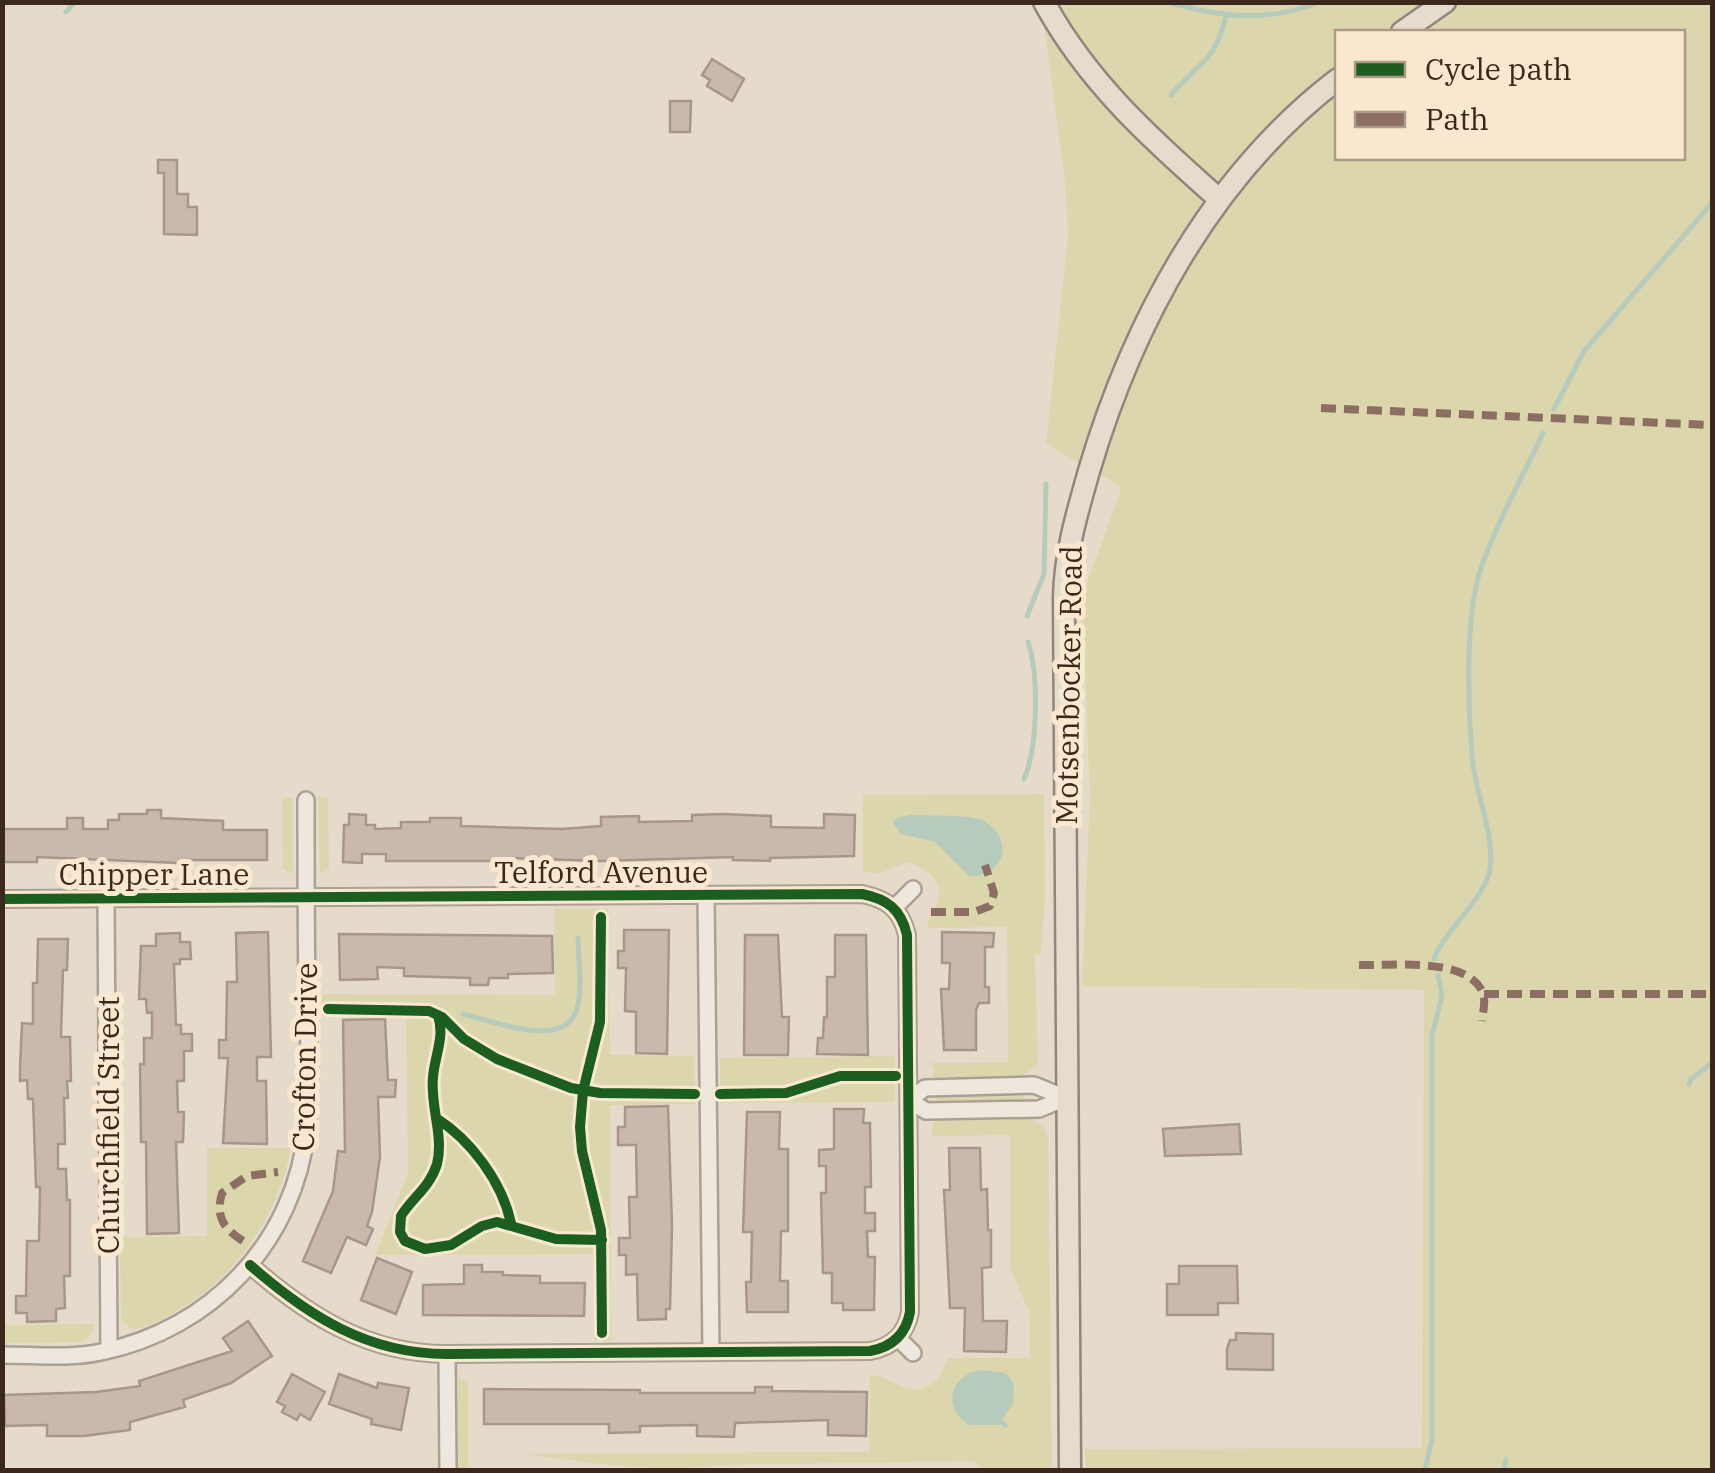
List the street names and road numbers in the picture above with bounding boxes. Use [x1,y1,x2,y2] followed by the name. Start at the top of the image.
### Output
[1046,545,1090,825] street label: Motsenbocker Road
[494,852,708,891] street label: Telford Avenue
[59,854,249,893] street label: Chipper Lane
[283,962,325,1152] street label: Crofton Drive
[88,996,127,1254] street label: Churchfield Street

